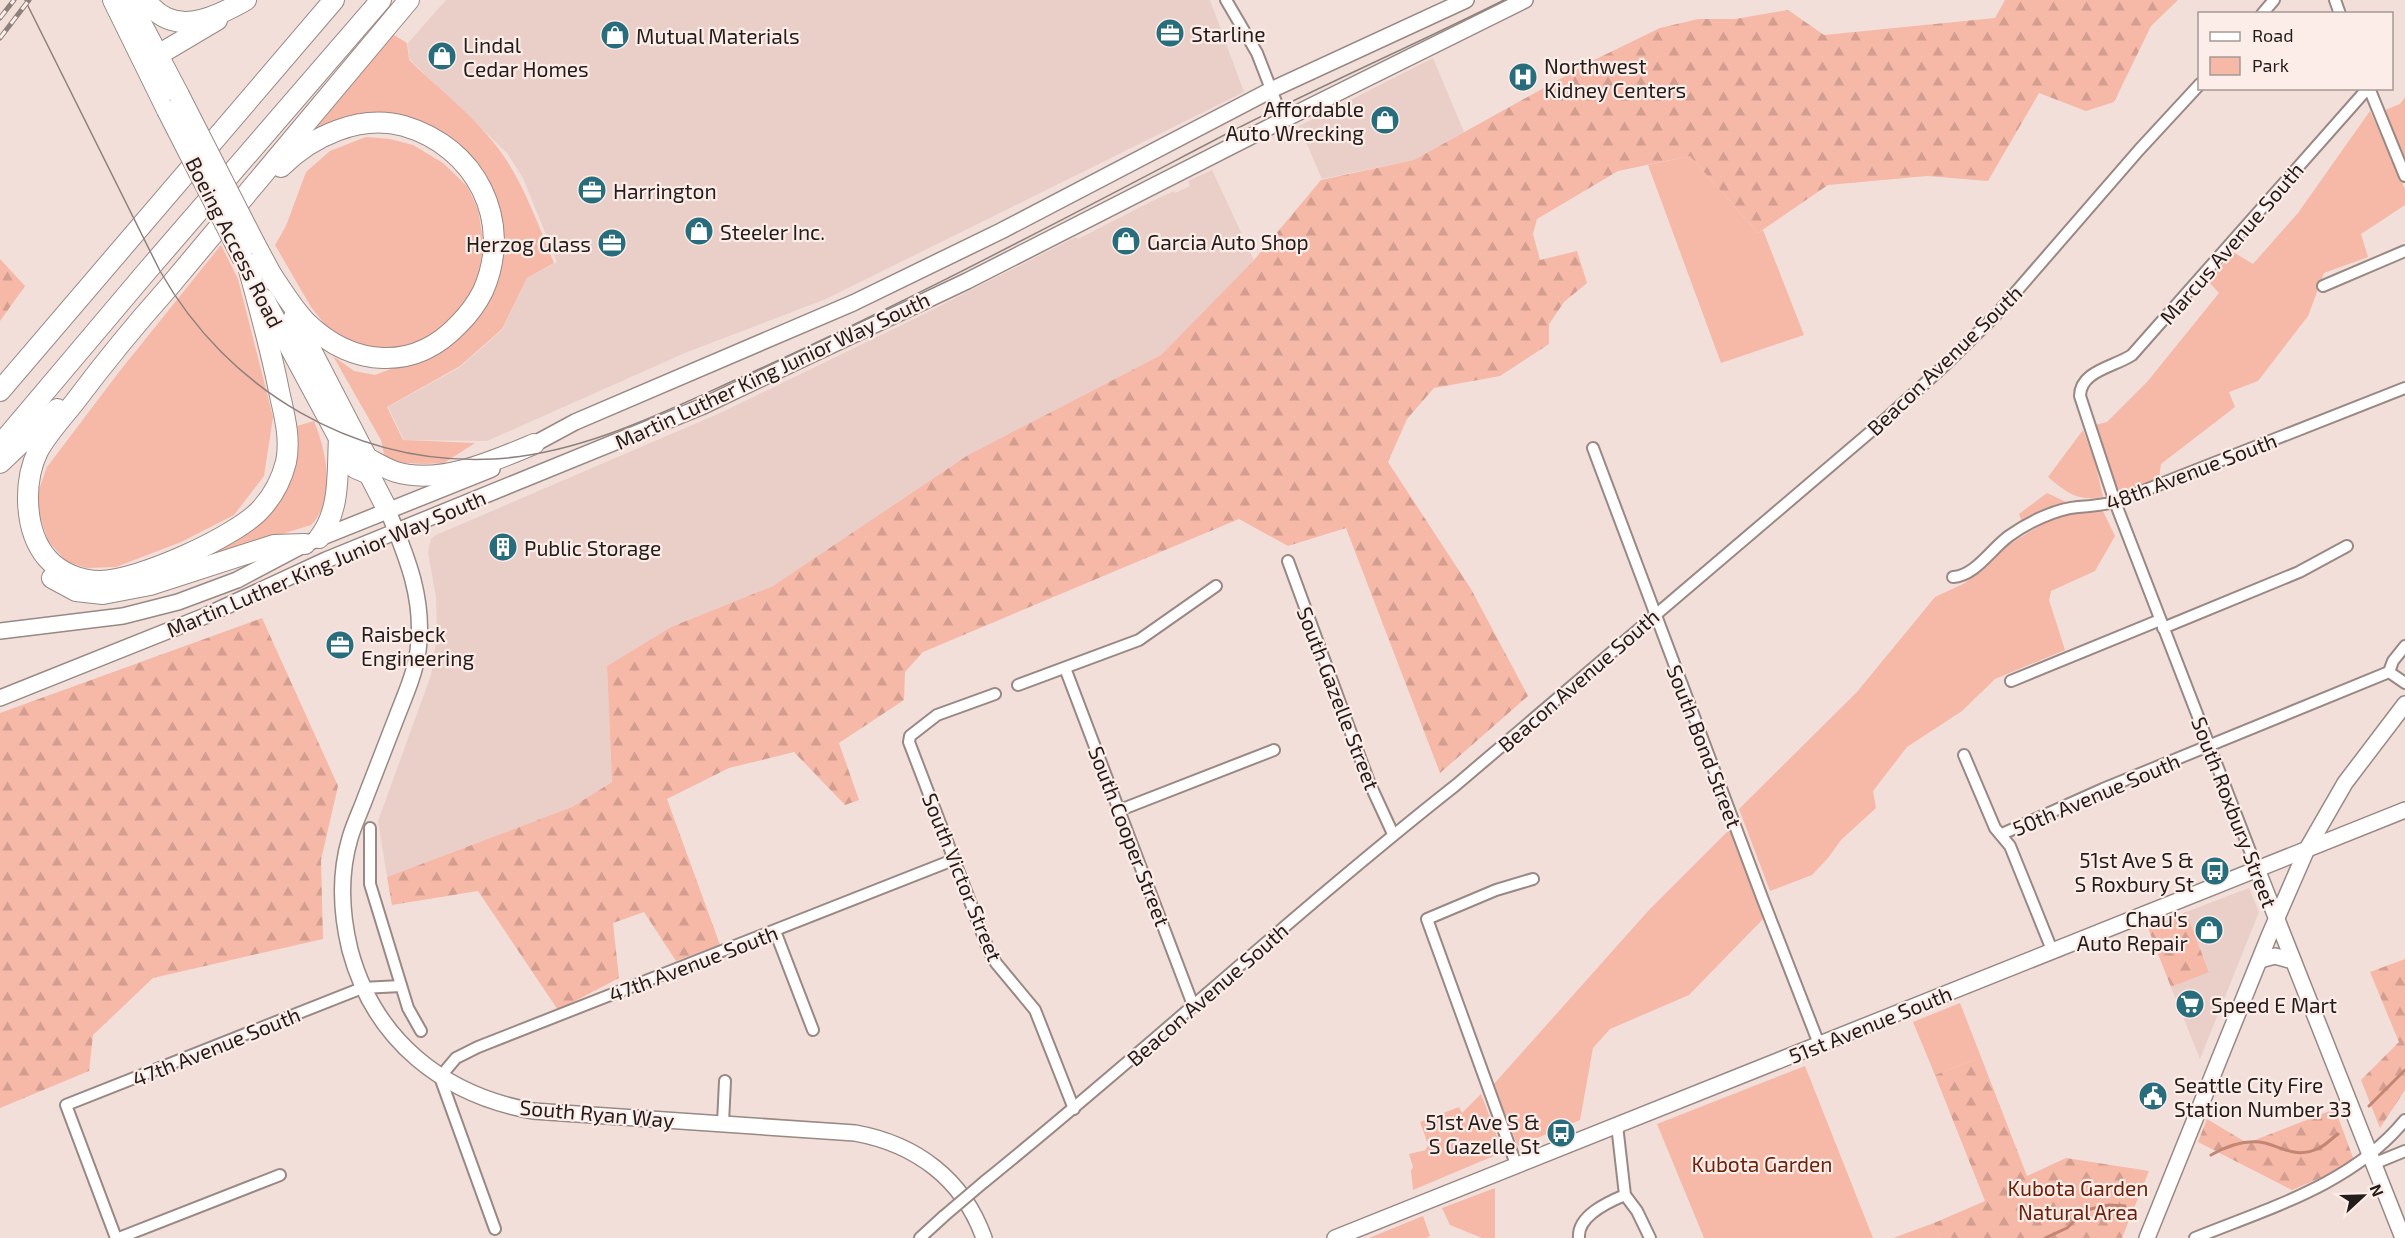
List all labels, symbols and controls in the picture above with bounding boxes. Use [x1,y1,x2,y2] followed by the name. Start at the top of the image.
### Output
[2198,12,2393,90] legend
[1154,17,1186,49] office icon: Starline
[599,19,631,51] shop icon: Mutual Materials
[1191,21,1266,46] place label: Starline
[636,23,800,48] place label: Mutual Materials
[2252,24,2293,46] text: Road
[463,32,589,81] place label: Lindal Cedar Homes
[426,40,458,72] shop icon: Lindal Cedar Homes
[1544,53,1686,102] place label: Northwest Kidney Centers
[2252,54,2289,76] text: Park
[1507,61,1539,93] hospital icon: Northwest Kidney Centers
[1225,96,1364,145] place label: Affordable Auto Wrecking
[1369,104,1401,136] shop icon: Affordable Auto Wrecking
[181,152,289,332] street label: Boeing Access Road
[2154,157,2308,329] street label: Marcus Avenue South
[576,174,608,206] office icon: Harrington
[613,178,717,203] place label: Harrington
[683,215,715,247] shop icon: Steeler Inc.
[720,219,825,244] place label: Steeler Inc.
[1110,225,1142,257] shop icon: Garcia Auto Shop
[596,227,628,259] office icon: Herzog Glass
[1147,229,1309,254] place label: Garcia Auto Shop
[466,231,591,256] place label: Herzog Glass
[1862,280,2026,440] street label: Beacon Avenue South
[611,286,933,454] street label: Martin Luther King Junior Way South
[2102,427,2280,515] street label: 48th Avenue South
[163,484,489,642] street label: Martin Luther King Junior Way South
[487,531,519,563] building icon: Public Storage
[524,535,661,560] place label: Public Storage
[1293,603,1385,793] street label: South Gazelle Street
[1492,603,1664,757] street label: Beacon Avenue South
[361,621,474,670] place label: Raisbeck Engineering
[324,629,356,661] office icon: Raisbeck Engineering
[1662,661,1748,831] street label: South Bond Street
[2187,713,2283,911] street label: South Roxbury Street
[1084,742,1176,930] street label: South Cooper Street
[2009,747,2183,841] street label: 50th Avenue South
[918,789,1008,965] street label: South Victor Street
[2075,847,2194,896] place label: 51st Ave S & S Roxbury St
[2199,855,2231,887] bus stop icon: 51st Ave S & S Roxbury St
[2077,906,2189,955] place label: Chau's Auto Repair
[2193,914,2225,946] shop icon: Chau's Auto Repair
[1121,917,1293,1071] street label: Beacon Avenue South
[605,919,781,1007] street label: 47th Avenue South
[1785,980,1955,1068] street label: 51st Avenue South
[2174,988,2206,1020] supermarket icon: Speed E Mart
[2211,992,2337,1017] place label: Speed E Mart
[128,1001,304,1091] street label: 47th Avenue South
[2174,1072,2352,1121] place label: Seattle City Fire Station Number 33
[2137,1080,2169,1112] public building icon: Seattle City Fire Station Number 33
[519,1094,675,1132] street label: South Ryan Way
[1425,1109,1540,1158] place label: 51st Ave S & S Gazelle St
[1545,1117,1577,1149] bus stop icon: 51st Ave S & S Gazelle St
[1692,1151,1832,1176] park label: Kubota Garden
[2333,1166,2393,1226] north arrow
[2008,1175,2148,1224] park label: Kubota Garden Natural Area
[2366,1181,2388,1199] text: N

